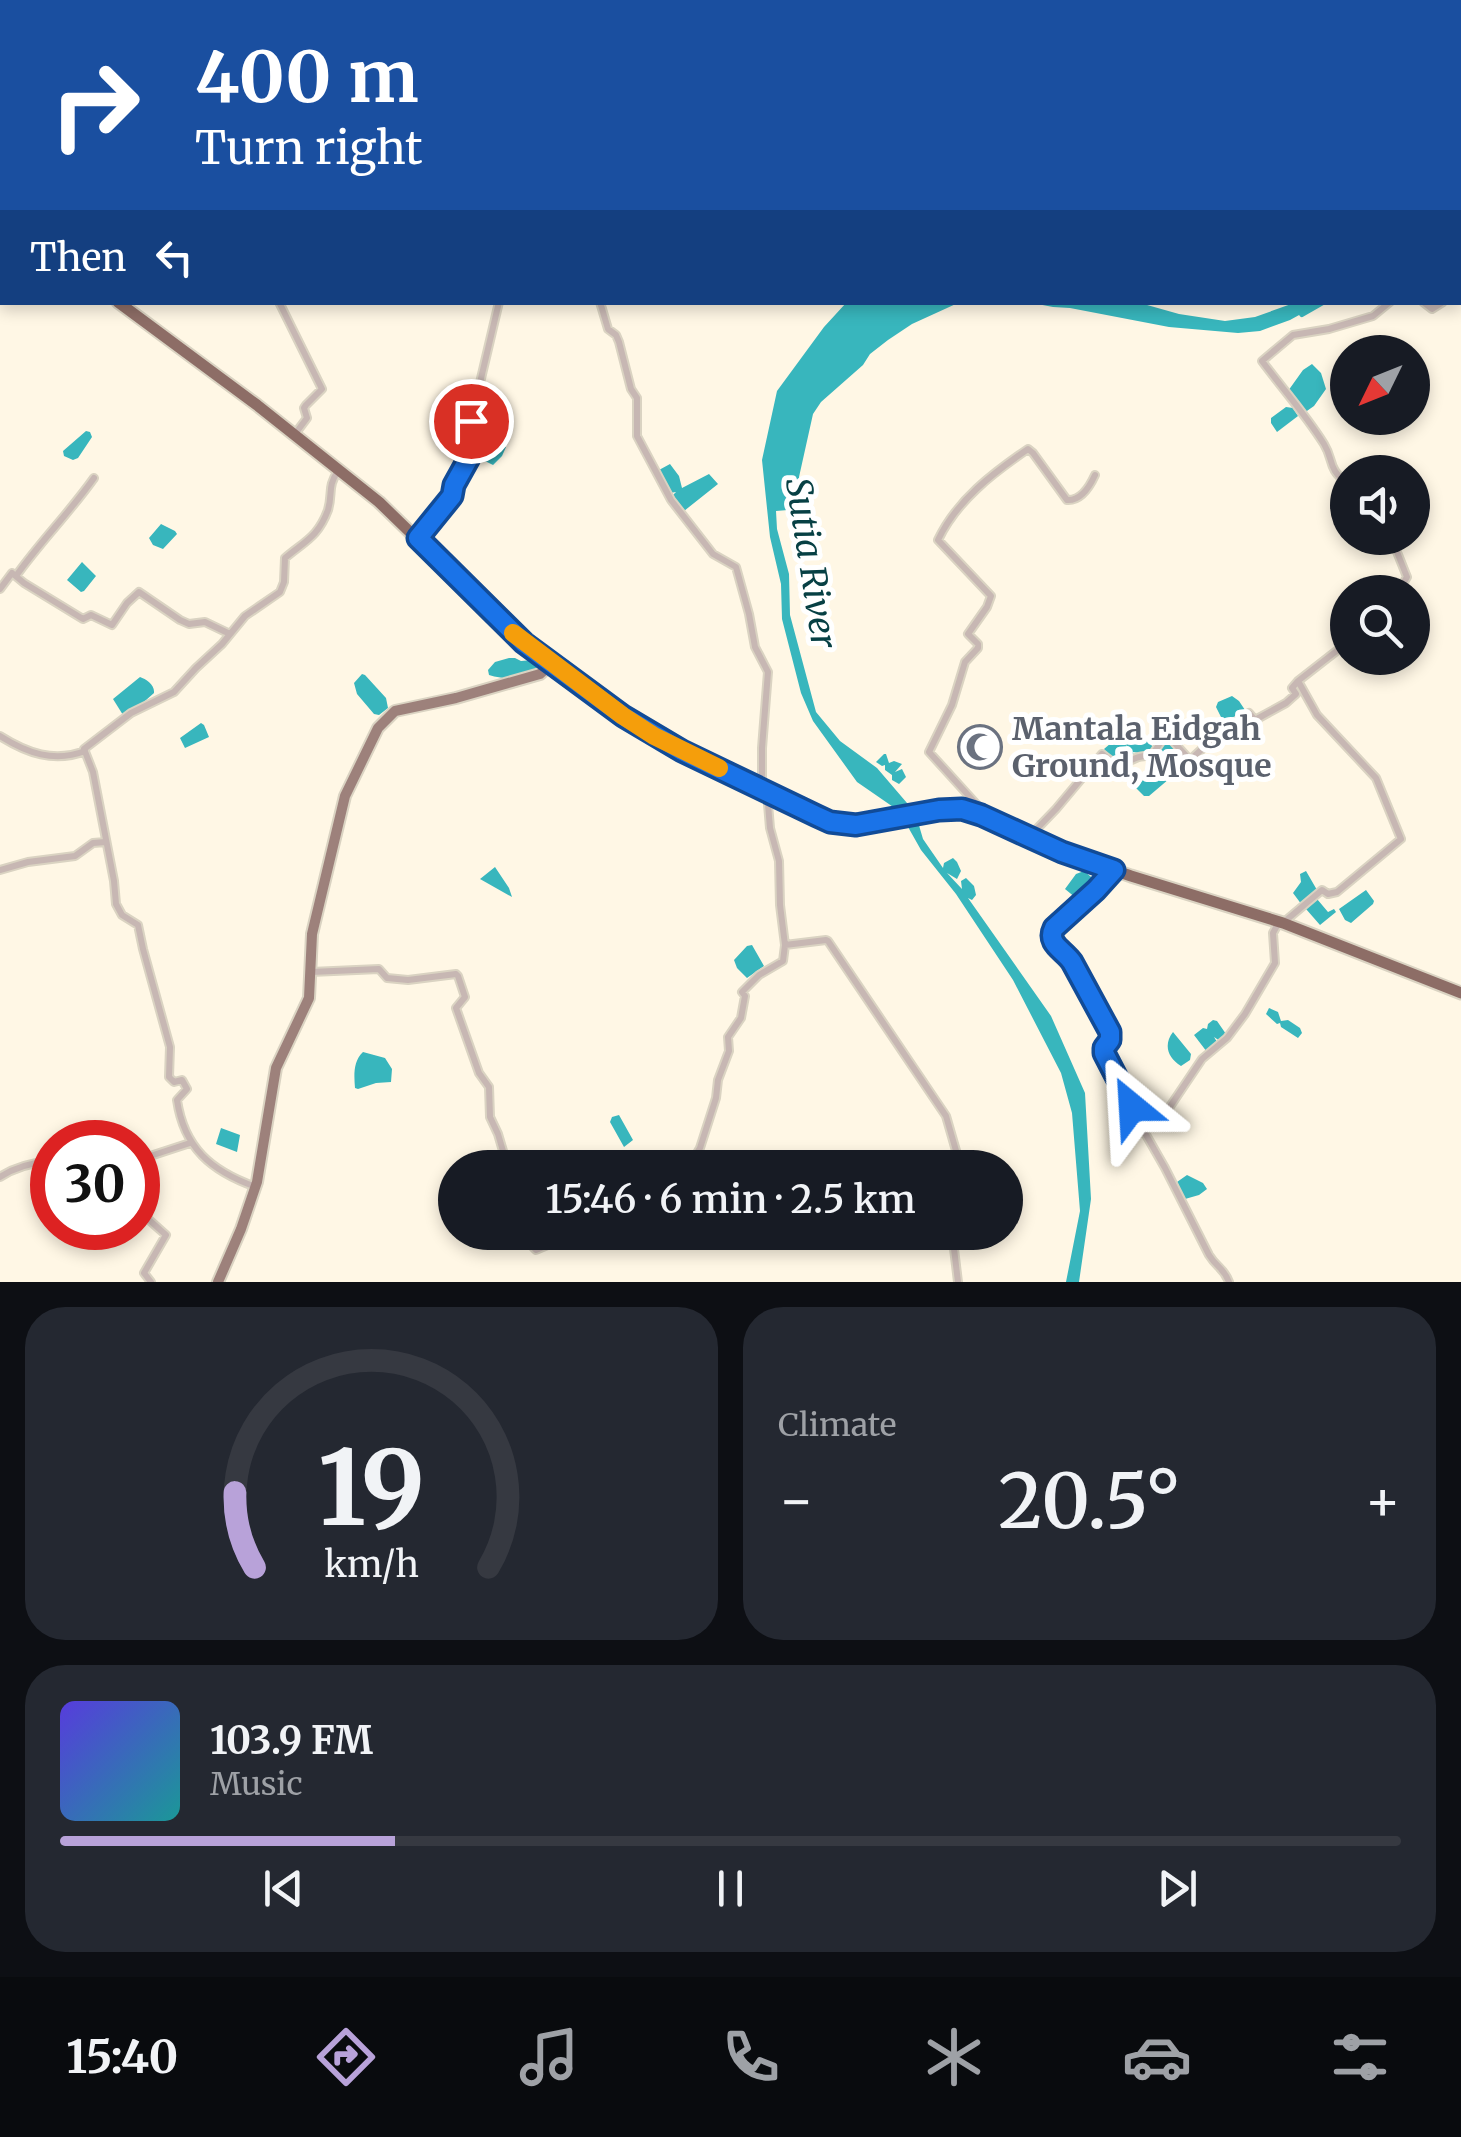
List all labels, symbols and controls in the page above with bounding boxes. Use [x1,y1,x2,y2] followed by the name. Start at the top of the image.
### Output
[195,33,419,121] text: 400 m
[30,40,160,170] icon: right
[195,120,423,176] text: Turn right
[147,230,202,285] icon: left
[30,234,127,281] text: Then
[1330,335,1430,435] north arrow
[1330,335,1430,675] map controls
[429,379,514,464] pin
[444,394,499,449] icon: arrive
[1330,455,1430,555] button: sound
[776,475,846,652] water label: Sutia River
[1330,575,1430,675] button: search
[1012,709,1272,786] place label: Mantala Eidgah Ground, Mosque
[957,724,1003,770] mosque icon: Mantala Eidgah Ground, Mosque
[1080,1055,1184,1159] position arrow
[30,1120,160,1250] speed limit sign: 30
[545,1176,916,1223] text: 15:46 · 6 min · 2.5 km
[778,1405,896,1445] text: Climate
[318,1423,425,1553] text: 19
[998,1454,1181,1548] text: 20.5°
[778,1466,815,1535] text: −
[1364,1466,1401,1535] text: +
[324,1542,419,1587] text: km/h
[210,1717,373,1764] text: 103.9 FM
[210,1764,303,1804] text: Music
[256,1861,311,1916] icon: previous
[703,1861,758,1916] icon: pause
[1150,1861,1205,1916] icon: next
[311,2022,381,2092] icon: directions
[514,2022,584,2092] icon: music
[716,2022,786,2092] icon: phone
[919,2022,989,2092] icon: climate
[1122,2022,1192,2092] icon: car
[1325,2022,1395,2092] icon: filters
[66,2029,178,2085] text: 15:40

